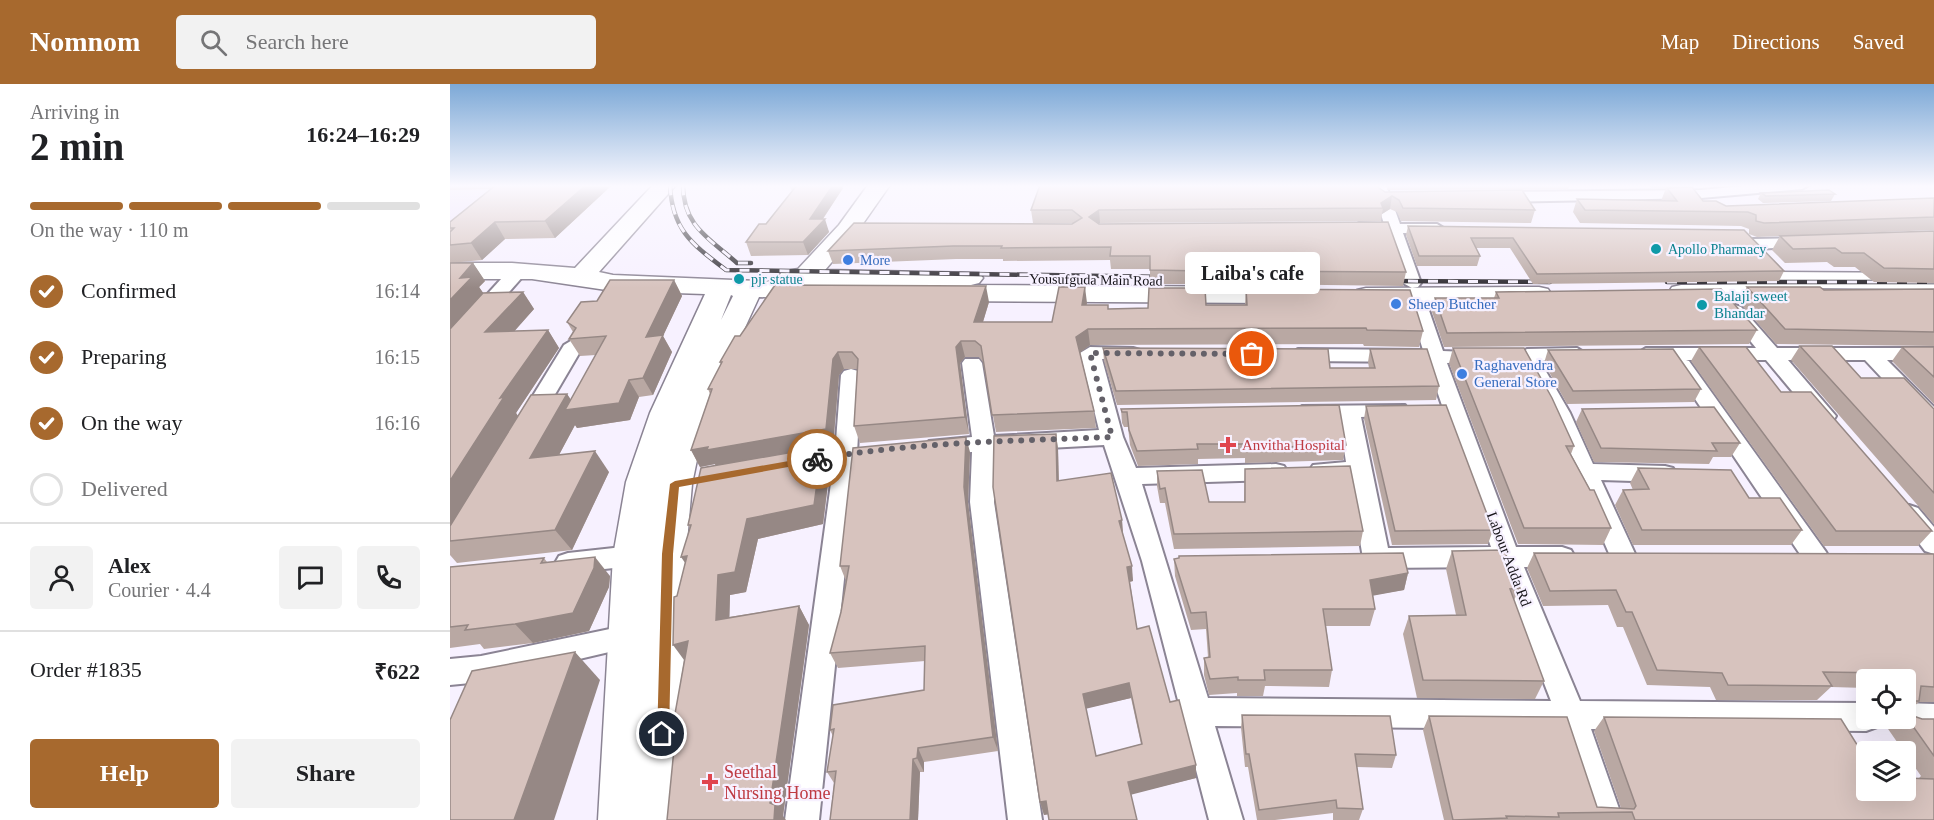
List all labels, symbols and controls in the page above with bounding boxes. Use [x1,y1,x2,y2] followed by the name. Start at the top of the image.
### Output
[176,15,596,69] search box
[30,26,140,57] text: Nomnom
[197,26,230,59] icon: search
[245,29,349,54] text: Search here
[1661,30,1699,54] text: Map
[1732,30,1820,54] text: Directions
[1853,30,1904,54] text: Saved
[30,101,119,123] text: Arriving in
[306,122,420,147] text: 16:24–16:29
[30,125,124,168] text: 2 min
[30,219,189,241] text: On the way · 110 m
[1649,242,1663,256] marker: Apollo Pharmacy
[1668,242,1766,257] place label: Apollo Pharmacy
[1184,252,1320,294] callout: Laiba's cafe
[841,253,855,267] marker: More
[860,253,890,268] place label: More
[1201,262,1304,284] text: Laiba's cafe
[1029,271,1163,289] street label: Yousufguda Main Road
[732,272,746,286] marker: pjr statue
[751,272,803,287] place label: pjr statue
[30,275,63,308] icon: check
[81,278,176,303] text: Confirmed
[374,280,420,302] text: 16:14
[1714,288,1789,321] place label: Balaji sweet Bhandar
[1408,296,1496,312] place label: Sheep Butcher
[1389,297,1403,311] marker: Sheep Butcher
[1695,298,1709,312] marker: Balaji sweet Bhandar
[1226,328,1277,379] pin
[1235,337,1268,370] icon: bag
[30,341,63,374] icon: check
[81,344,167,369] text: Preparing
[374,346,420,368] text: 16:15
[1474,357,1557,390] place label: Raghavendra General Store
[1455,367,1469,381] marker: Raghavendra General Store
[30,407,63,440] icon: check
[81,410,182,435] text: On the way
[374,412,420,434] text: 16:16
[787,429,847,489] courier
[1219,436,1237,454] marker: Anvitha Hospital
[1242,437,1345,453] place label: Anvitha Hospital
[801,443,834,476] icon: bike
[81,476,168,501] text: Delivered
[1484,509,1535,609] street label: Labour Adda Rd
[30,546,93,609] button: person
[279,546,342,609] button: chat
[357,546,420,609] button: phone
[108,553,151,578] text: Alex
[108,579,211,601] text: Courier · 4.4
[30,657,142,682] text: Order #1835
[374,659,420,684] text: ₹622
[1856,669,1916,801] map controls
[1856,669,1916,729] button: locate
[636,708,687,759] pin
[645,717,678,750] icon: home
[30,739,219,808] button: Help
[231,739,420,808] button: Share
[1856,741,1916,801] button: layers
[724,762,831,803] place label: Seethal Nursing Home
[701,773,719,791] marker: Seethal Nursing Home

